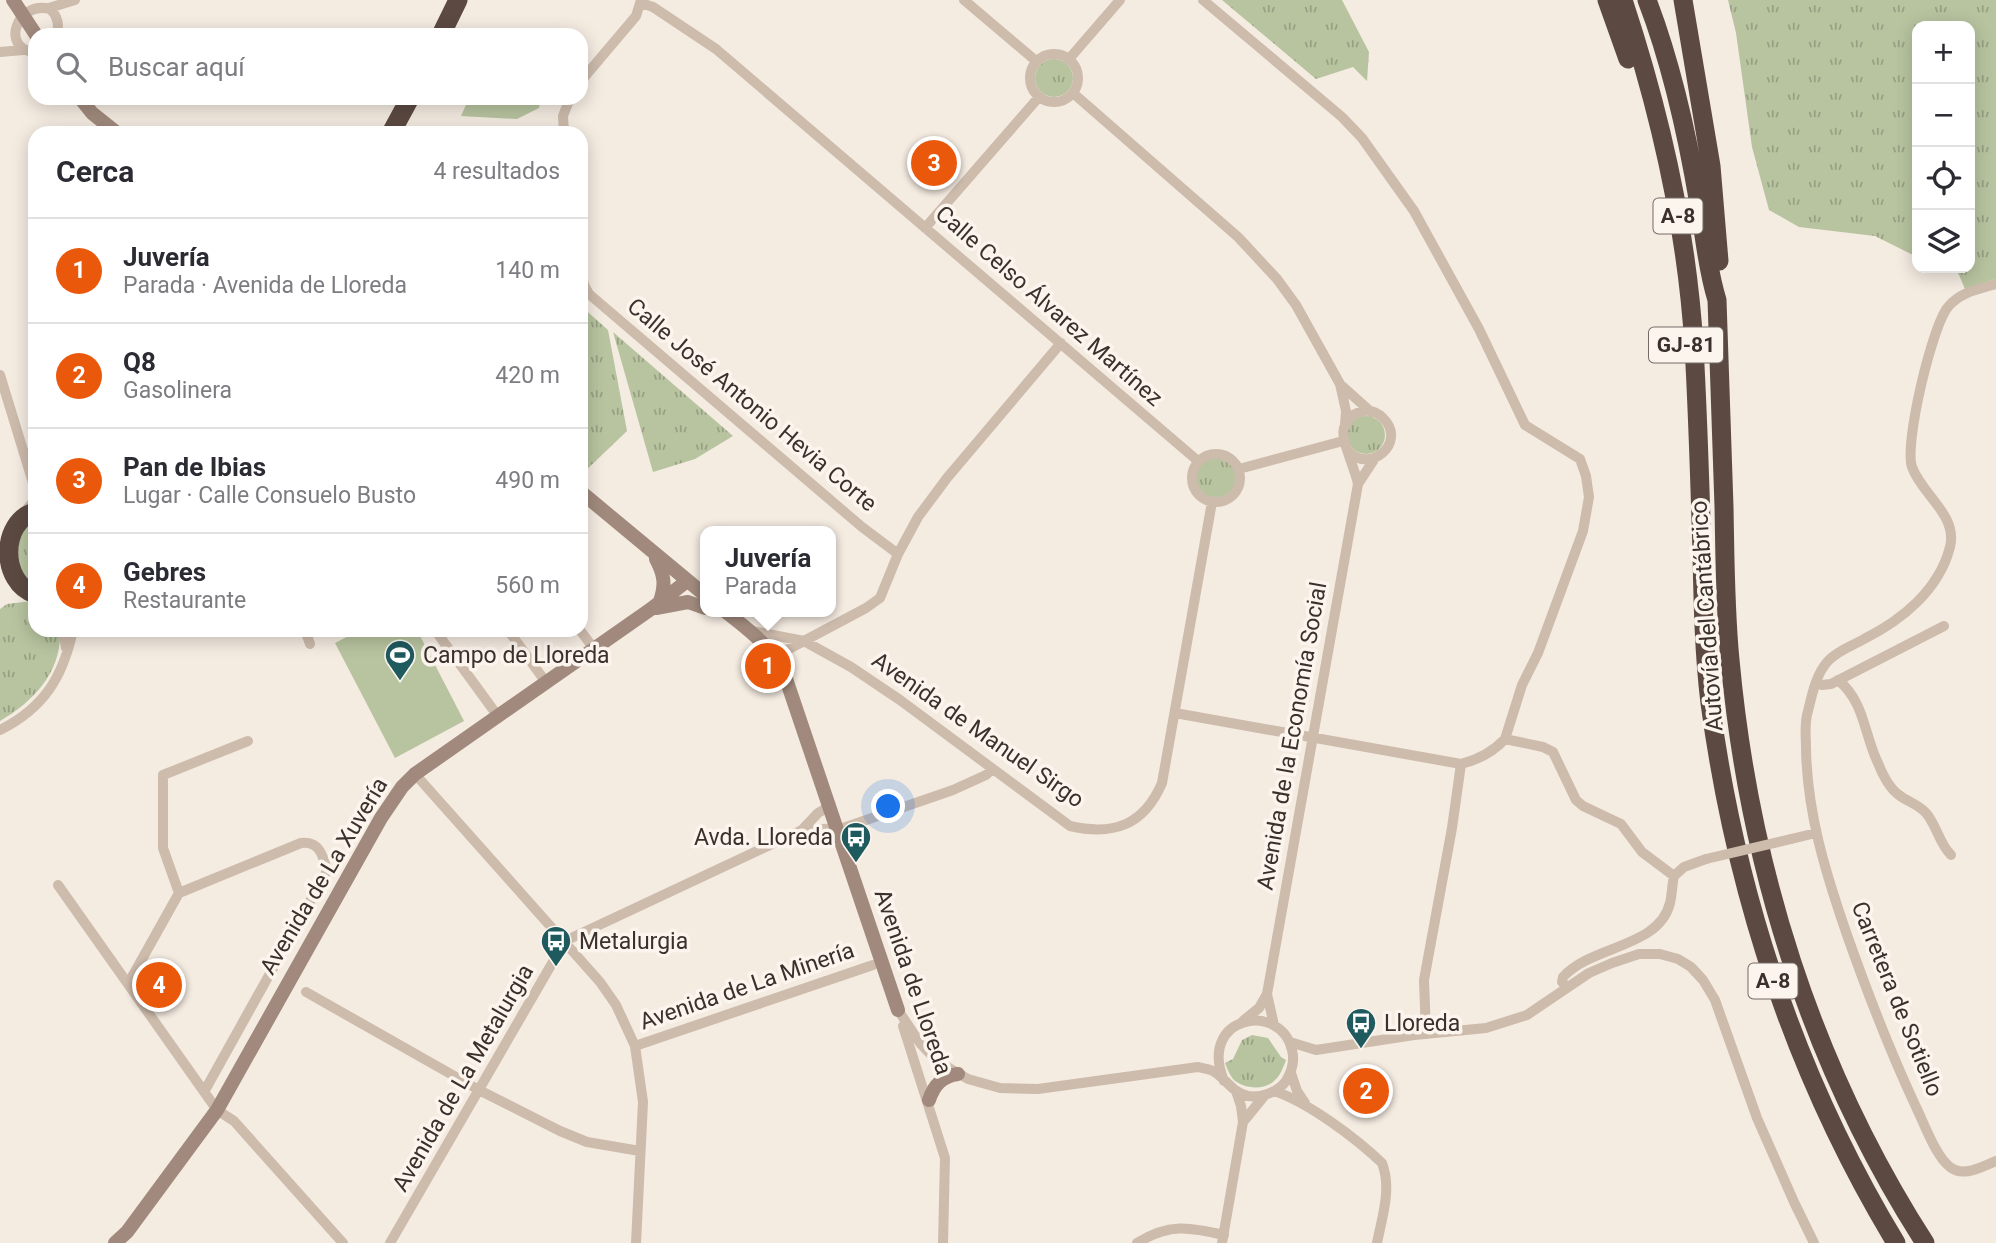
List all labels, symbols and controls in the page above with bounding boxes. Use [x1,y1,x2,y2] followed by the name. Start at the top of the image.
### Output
[1912,21,1975,273] map controls
[1912,21,1975,84] button: +
[28,28,588,105] search box
[52,48,90,86] icon: search
[108,52,245,82] text: Buscar aquí
[1912,84,1975,147] button: −
[911,137,957,189] pin: 3
[1912,147,1975,210] button: locate
[56,154,134,189] text: Cerca
[433,158,560,185] text: 4 resultados
[1654,198,1702,234] road number: A-8
[930,199,1168,412] street label: Calle Celso Álvarez Martínez
[1912,210,1975,273] button: layers
[123,242,210,272] text: Juvería
[72,257,86,284] text: 1
[495,257,560,284] text: 140 m
[123,272,407,299] text: Parada · Avenida de Lloreda
[622,293,882,517] street label: Calle José Antonio Hevia Corte
[1649,328,1723,362] road number: GJ-81
[123,347,156,377] text: Q8
[72,362,86,389] text: 2
[495,362,560,389] text: 420 m
[123,377,232,404] text: Gasolinera
[123,452,266,482] text: Pan de Ibias
[72,467,86,494] text: 3
[495,467,560,494] text: 490 m
[123,482,416,509] text: Lugar · Calle Consuelo Busto
[1685,500,1729,732] street label: Autovía del Cantábrico
[700,526,836,617] popup
[725,543,811,573] text: Juvería
[123,557,206,587] text: Gebres
[72,572,86,599] text: 4
[495,572,560,599] text: 560 m
[725,573,797,600] text: Parada
[1252,580,1332,892] street label: Avenida de la Economía Social
[123,587,246,614] text: Restaurante
[383,638,417,682] sports icon: Campo de Lloreda
[745,640,791,692] pin: 1
[423,642,610,669] place label: Campo de Lloreda
[867,647,1089,813] street label: Avenida de Manuel Sirgo
[255,773,393,979] street label: Avenida de La Xuvería
[871,789,905,823] your location
[839,820,873,864] bus stop icon: Avda. Lloreda
[694,824,833,851] place label: Avda. Lloreda
[869,886,957,1078] street label: Avenida de Lloreda
[1846,898,1948,1100] street label: Carretera de Sotiello
[539,924,573,968] bus stop icon: Metalurgia
[579,928,688,955] place label: Metalurgia
[636,937,858,1035] street label: Avenida de La Minería
[136,959,182,1011] pin: 4
[387,960,539,1196] street label: Avenida de La Metalurgia
[1748,964,1798,998] road number: A-8
[1344,1006,1378,1050] bus stop icon: Lloreda
[1384,1010,1460,1037] place label: Lloreda
[1343,1065,1389,1117] pin: 2

